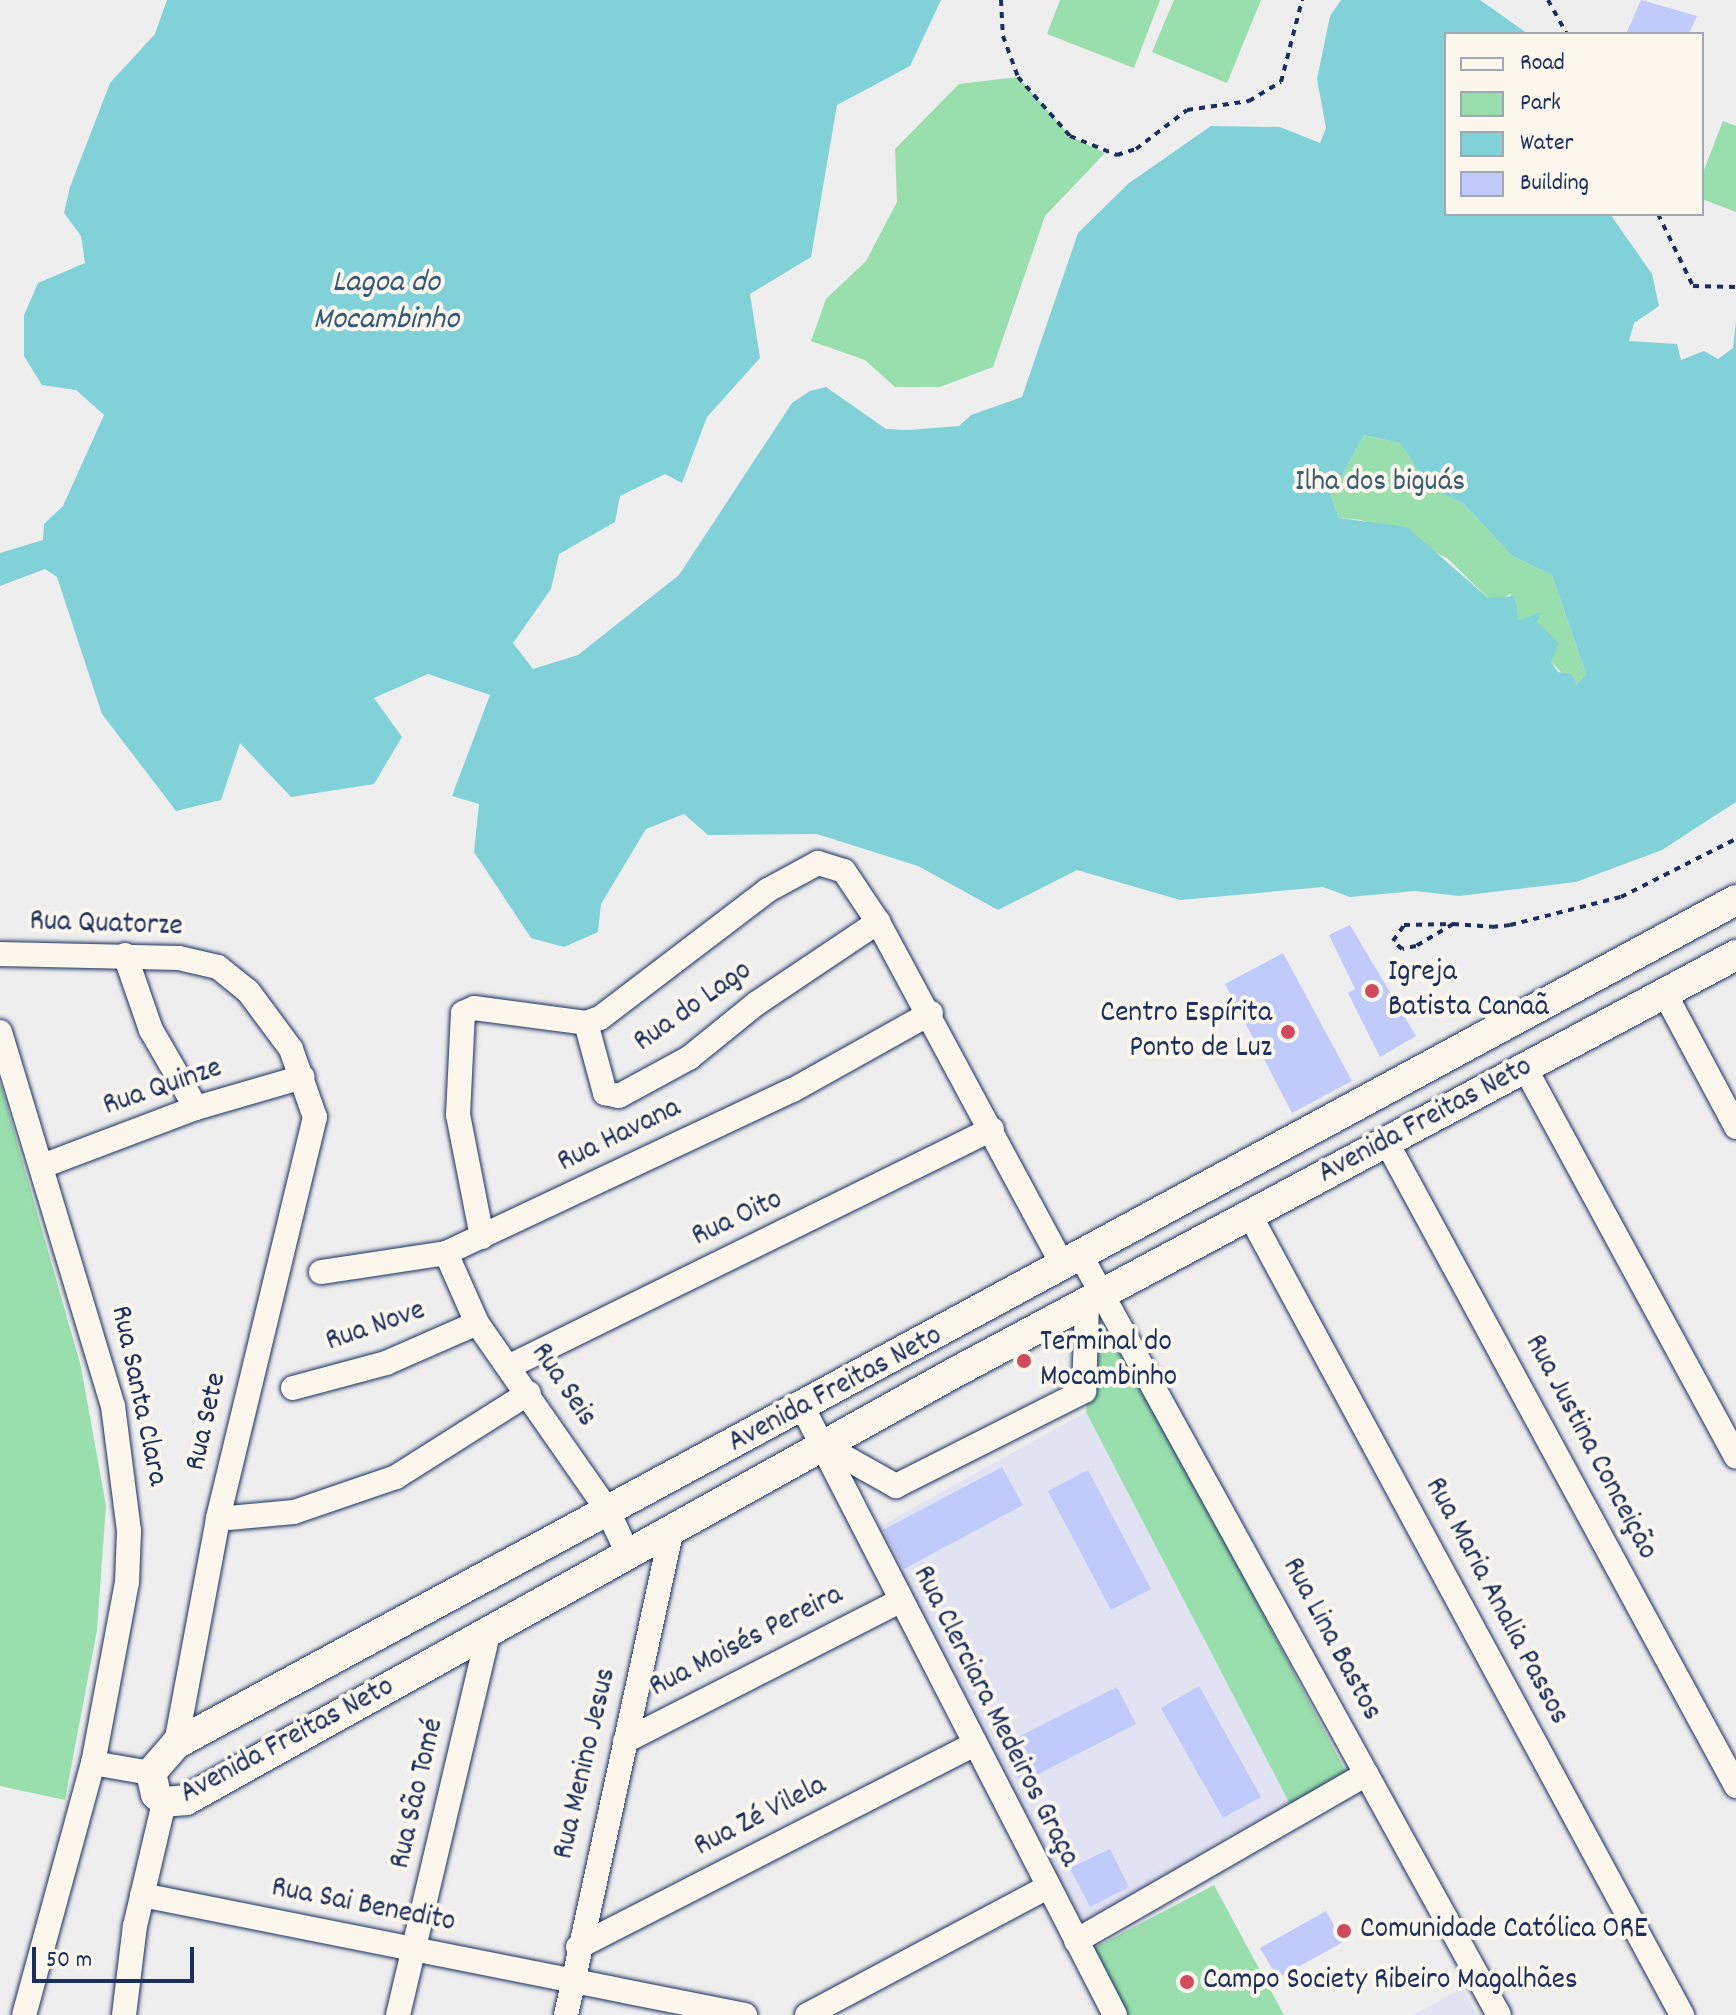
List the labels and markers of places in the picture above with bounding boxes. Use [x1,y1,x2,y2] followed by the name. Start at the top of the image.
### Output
[1388,956,1549,1026] place label: Igreja Batista Canaã
[1363,982,1381,1000] marker: Igreja Batista Canaã
[1100,997,1272,1068] place label: Centro Espírita Ponto de Luz
[1279,1023,1297,1041] marker: Centro Espírita Ponto de Luz
[1040,1326,1177,1396] place label: Terminal do Mocambinho
[1015,1352,1033,1370] marker: Terminal do Mocambinho
[1360,1913,1648,1949] place label: Comunidade Católica ORE
[1335,1922,1353,1940] marker: Comunidade Católica ORE
[1203,1964,1578,2000] place label: Campo Society Ribeiro Magalhães
[1178,1973,1196,1991] marker: Campo Society Ribeiro Magalhães

